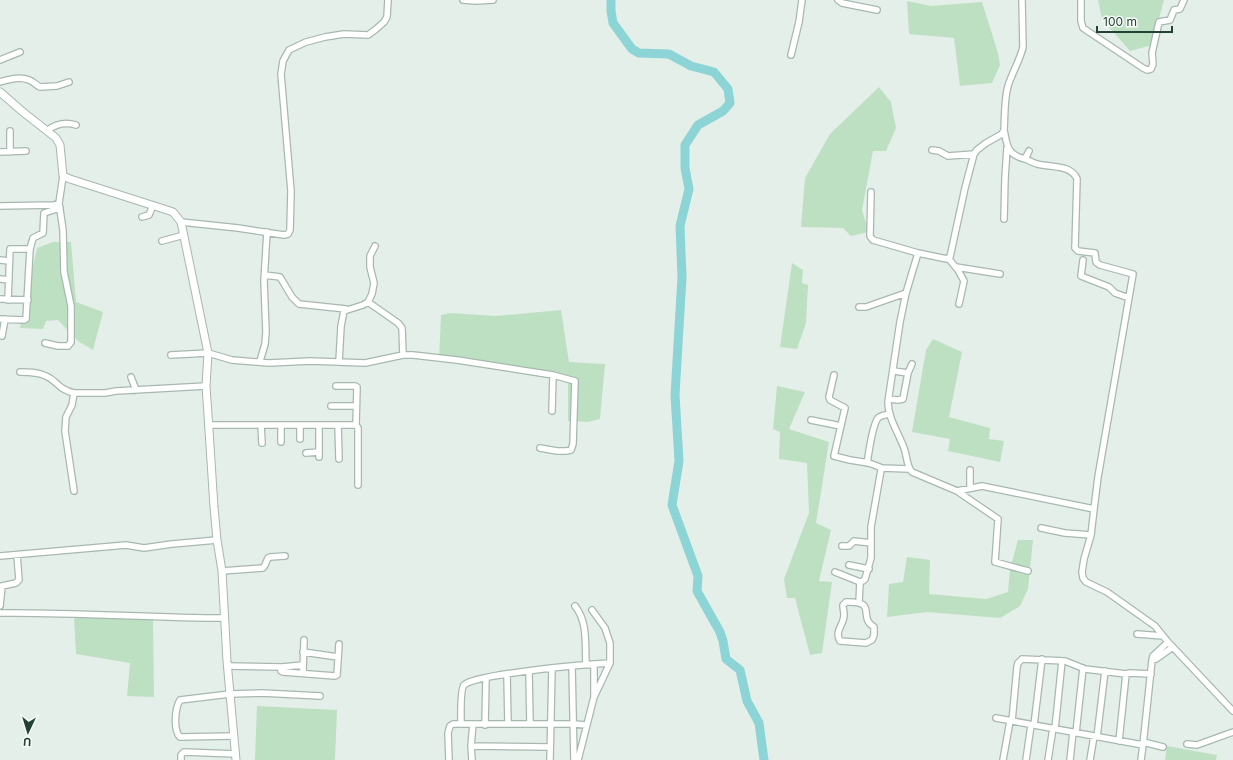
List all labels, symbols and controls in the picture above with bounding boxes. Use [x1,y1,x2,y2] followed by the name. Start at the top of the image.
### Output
[1097,8,1172,34] scale bar
[1103,14,1137,29] text: 100 m
[8,712,48,752] north arrow
[23,735,32,749] text: U

